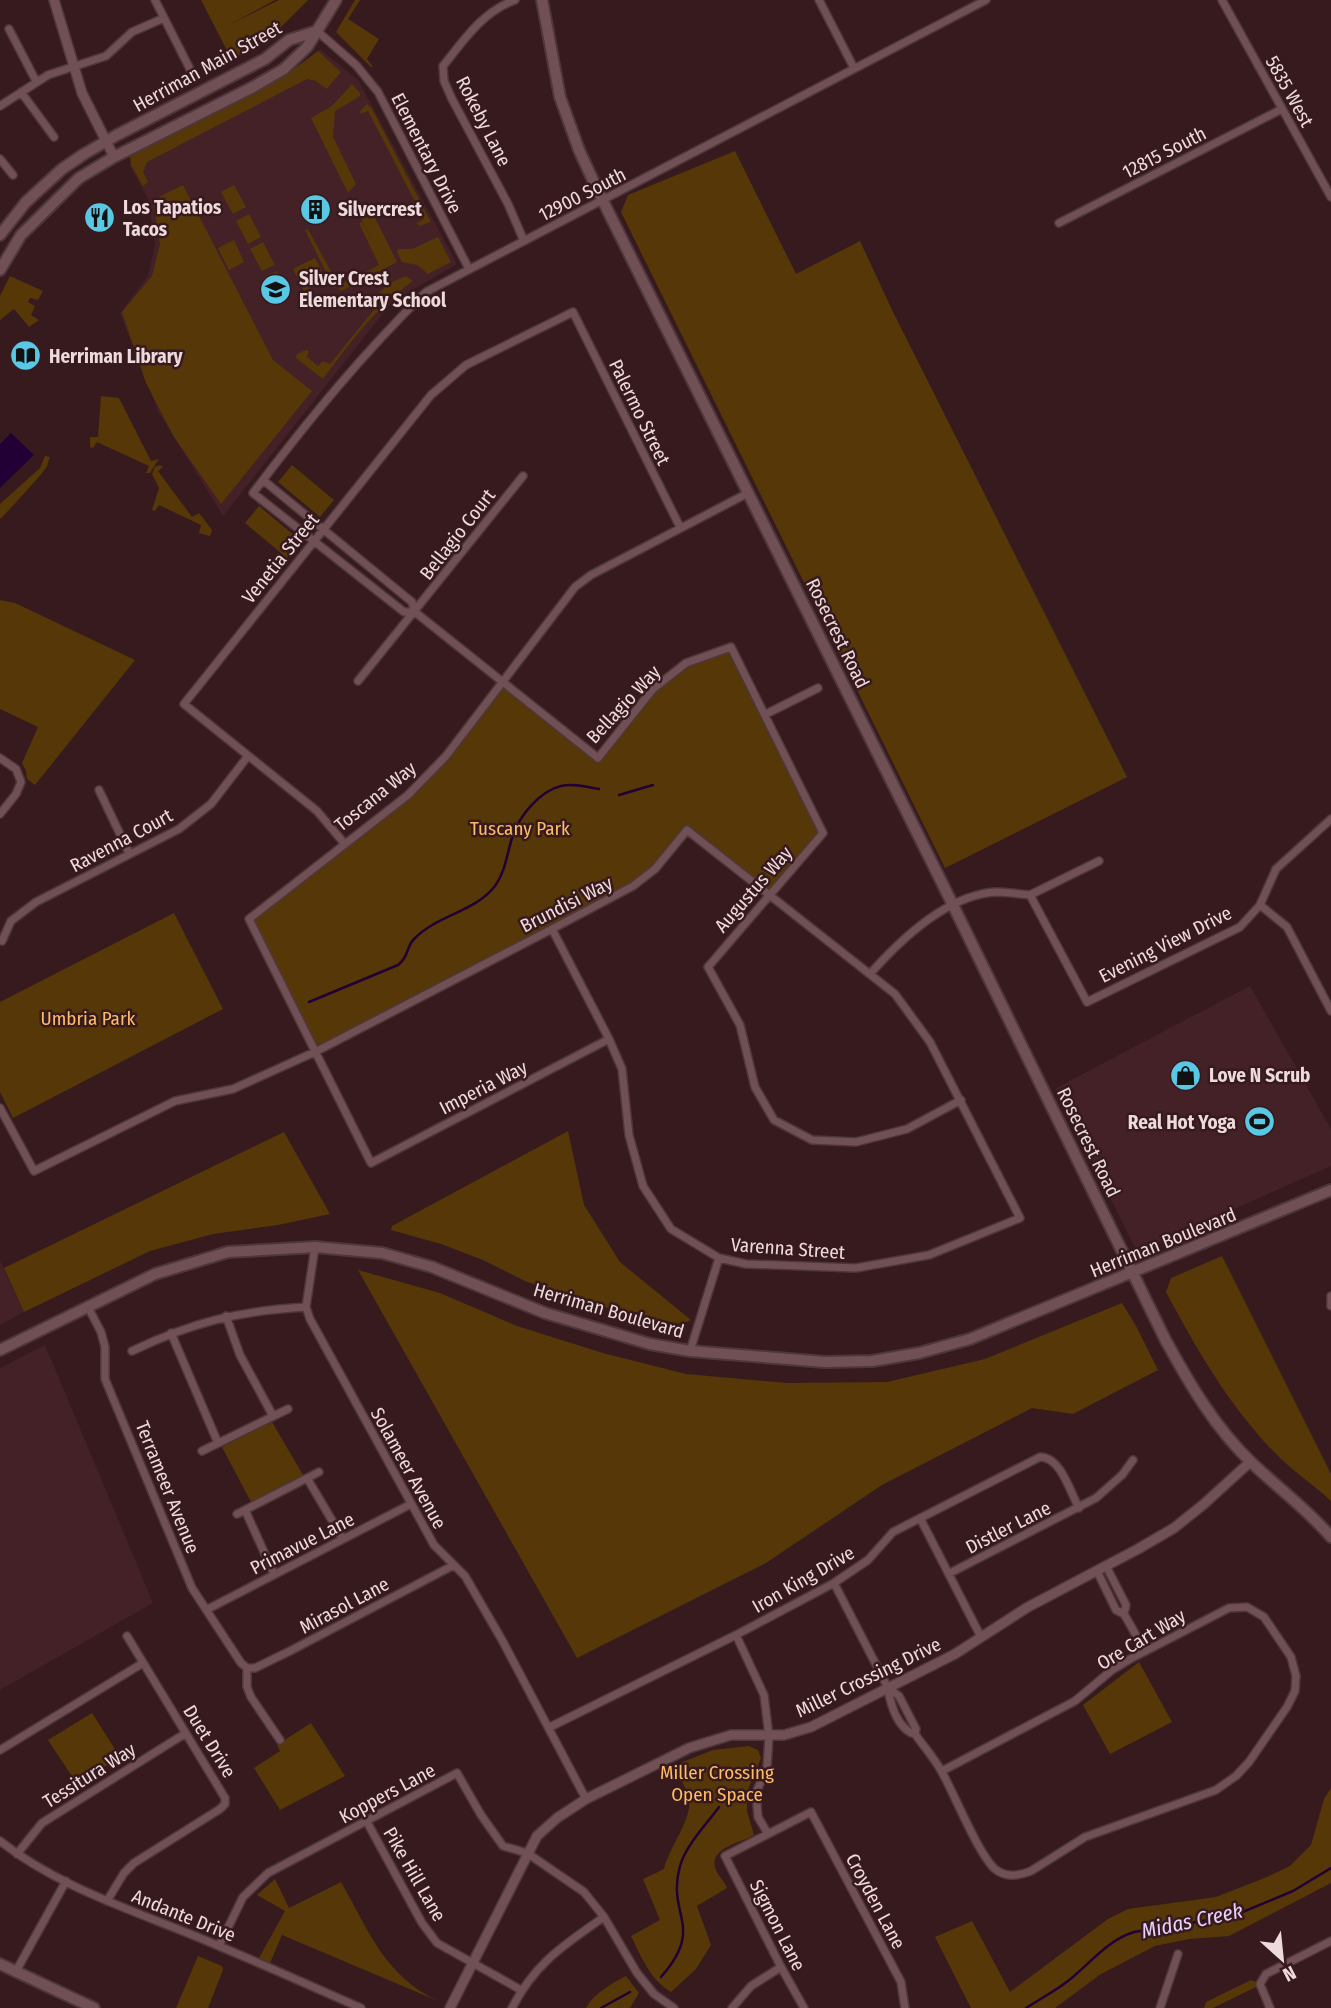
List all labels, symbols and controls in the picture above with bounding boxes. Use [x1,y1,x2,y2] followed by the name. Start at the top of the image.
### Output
[129,16,286,117] street label: Herriman Main Street
[1261,52,1319,131] street label: 5835 West
[451,72,516,170] street label: Rokeby Lane
[386,89,467,217] street label: Elementary Drive
[1118,122,1210,183] street label: 12815 South
[535,163,630,226] street label: 12900 South
[298,192,332,226] building icon: Silvercrest
[123,196,222,241] place label: Los Tapatios Tacos
[338,198,422,221] place label: Silvercrest
[83,201,117,235] restaurant icon: Los Tapatios Tacos
[299,267,447,312] place label: Silver Crest Elementary School
[259,272,293,306] school or university icon: Silver Crest Elementary School
[9,339,43,373] library icon: Herriman Library
[49,345,184,368] place label: Herriman Library
[604,356,675,470] street label: Palermo Street
[415,484,501,584] street label: Bellagio Court
[237,508,324,608] street label: Venetia Street
[801,575,874,692] street label: Rosecrest Road
[581,660,666,748] street label: Bellagio Way
[330,756,421,836] street label: Toscana Way
[66,803,177,877] street label: Ravenna Court
[470,817,570,840] park label: Tuscany Park
[710,841,797,937] street label: Augustus Way
[516,871,617,938] street label: Brundisi Way
[1095,901,1235,988] street label: Evening View Drive
[41,1007,136,1030] park label: Umbria Park
[435,1055,531,1119] street label: Imperia Way
[1169,1058,1203,1092] shop icon: Love N Scrub
[1209,1064,1310,1087] place label: Love N Scrub
[1052,1084,1125,1201] street label: Rosecrest Road
[1242,1105,1276,1139] sports icon: Real Hot Yoga
[1128,1111,1236,1134] place label: Real Hot Yoga
[1087,1203,1240,1282] street label: Herriman Boulevard
[730,1233,847,1264] street label: Varenna Street
[531,1278,687,1343] street label: Herriman Boulevard
[366,1404,451,1533] street label: Solameer Avenue
[131,1418,205,1557] street label: Terrameer Avenue
[962,1496,1055,1559] street label: Distler Lane
[246,1507,358,1580] street label: Primavue Lane
[748,1541,858,1618] street label: Iron King Drive
[296,1572,393,1639] street label: Mirasol Lane
[1093,1604,1190,1675] street label: Ore Cart Way
[792,1632,945,1723] street label: Miller Crossing Drive
[178,1701,241,1782] street label: Duet Drive
[39,1738,140,1813] street label: Tessitura Way
[335,1759,439,1828] street label: Koppers Lane
[660,1761,774,1806] park label: Miller Crossing Open Space
[378,1823,451,1925] street label: Pike Hill Lane
[841,1850,910,1953] street label: Croyden Lane
[745,1876,810,1975] street label: Sigmon Lane
[129,1884,239,1947] street label: Andante Drive
[1139,1898,1245,1944] water label: Midas Creek
[1247,1924,1317,1994] north arrow
[1279,1961,1300,1987] text: N

